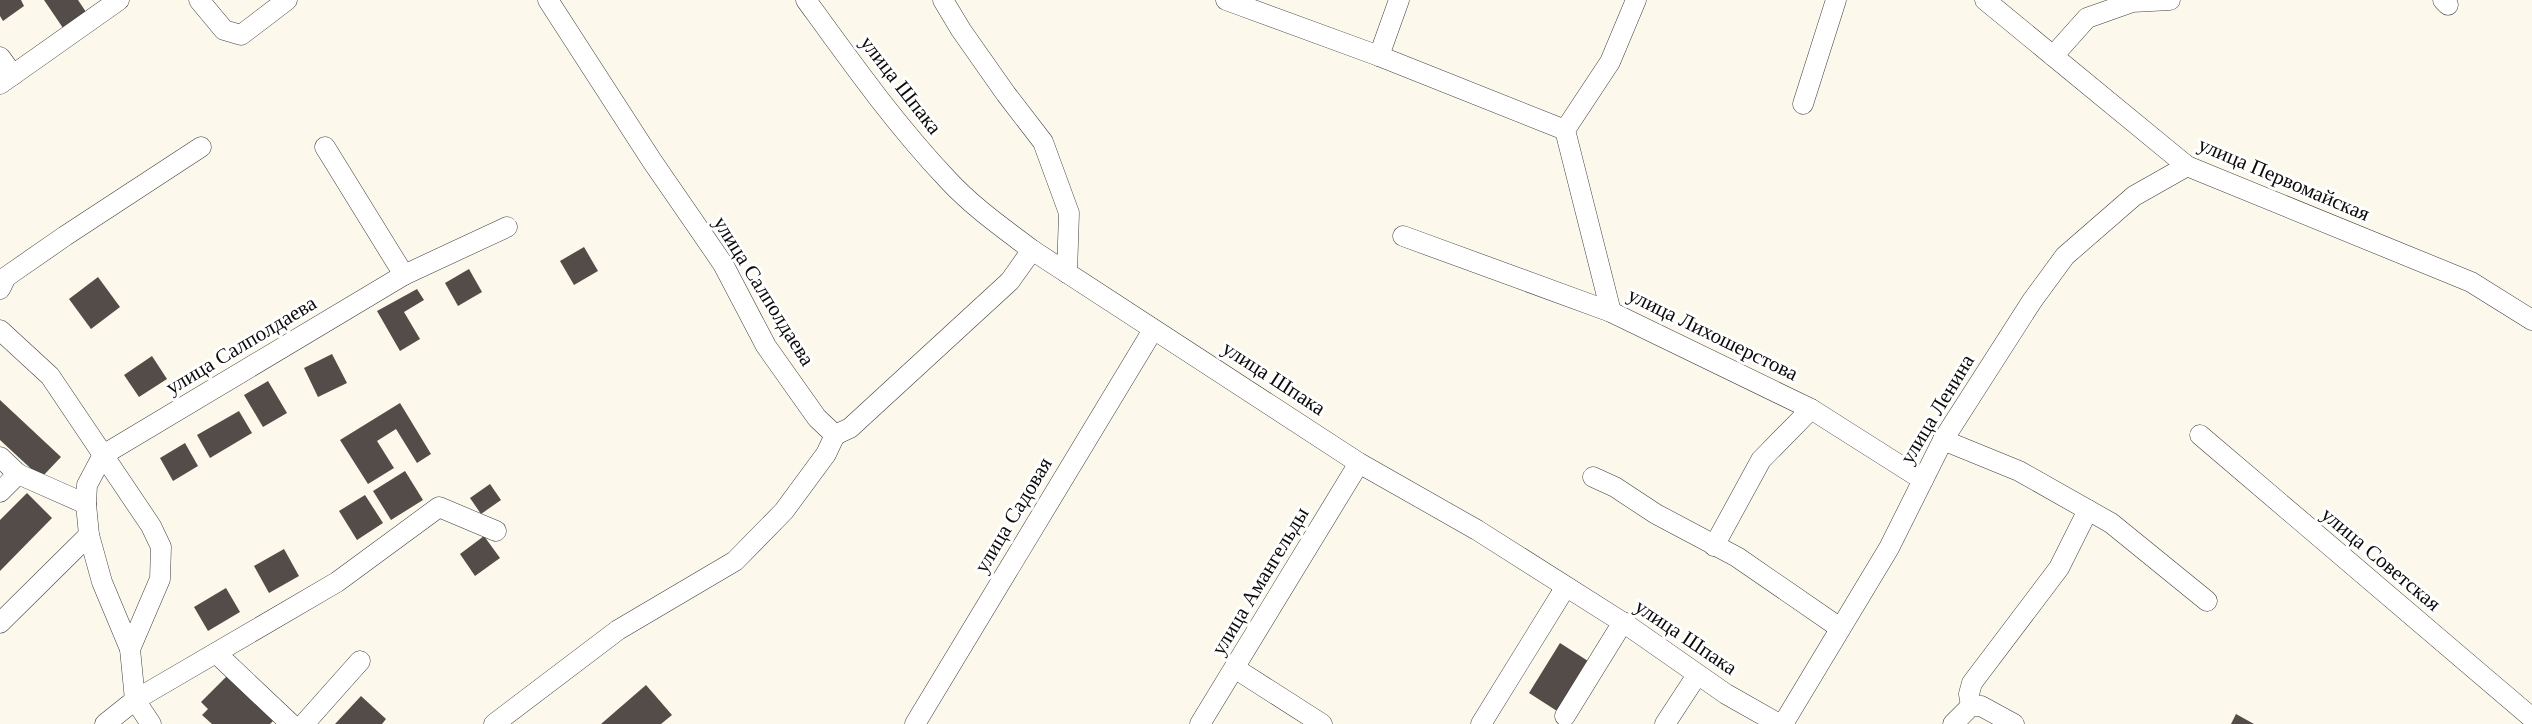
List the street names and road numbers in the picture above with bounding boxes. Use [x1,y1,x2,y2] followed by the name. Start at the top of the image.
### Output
[855,31,947,139] street label: улица Шпака
[2195,132,2374,226] street label: улица Первомайская
[708,212,820,371] street label: улица Салполдаева
[1624,282,1803,386] street label: улица Лихошерстова
[161,290,321,399] street label: улица Салполдаева
[1218,336,1331,421] street label: улица Шпака
[1895,349,1979,468] street label: улица Ленина
[969,453,1057,577] street label: улица Садовая
[2316,502,2446,616] street label: улица Советская
[1206,503,1314,659] street label: улица Амангельды
[1630,594,1742,680] street label: улица Шпака

